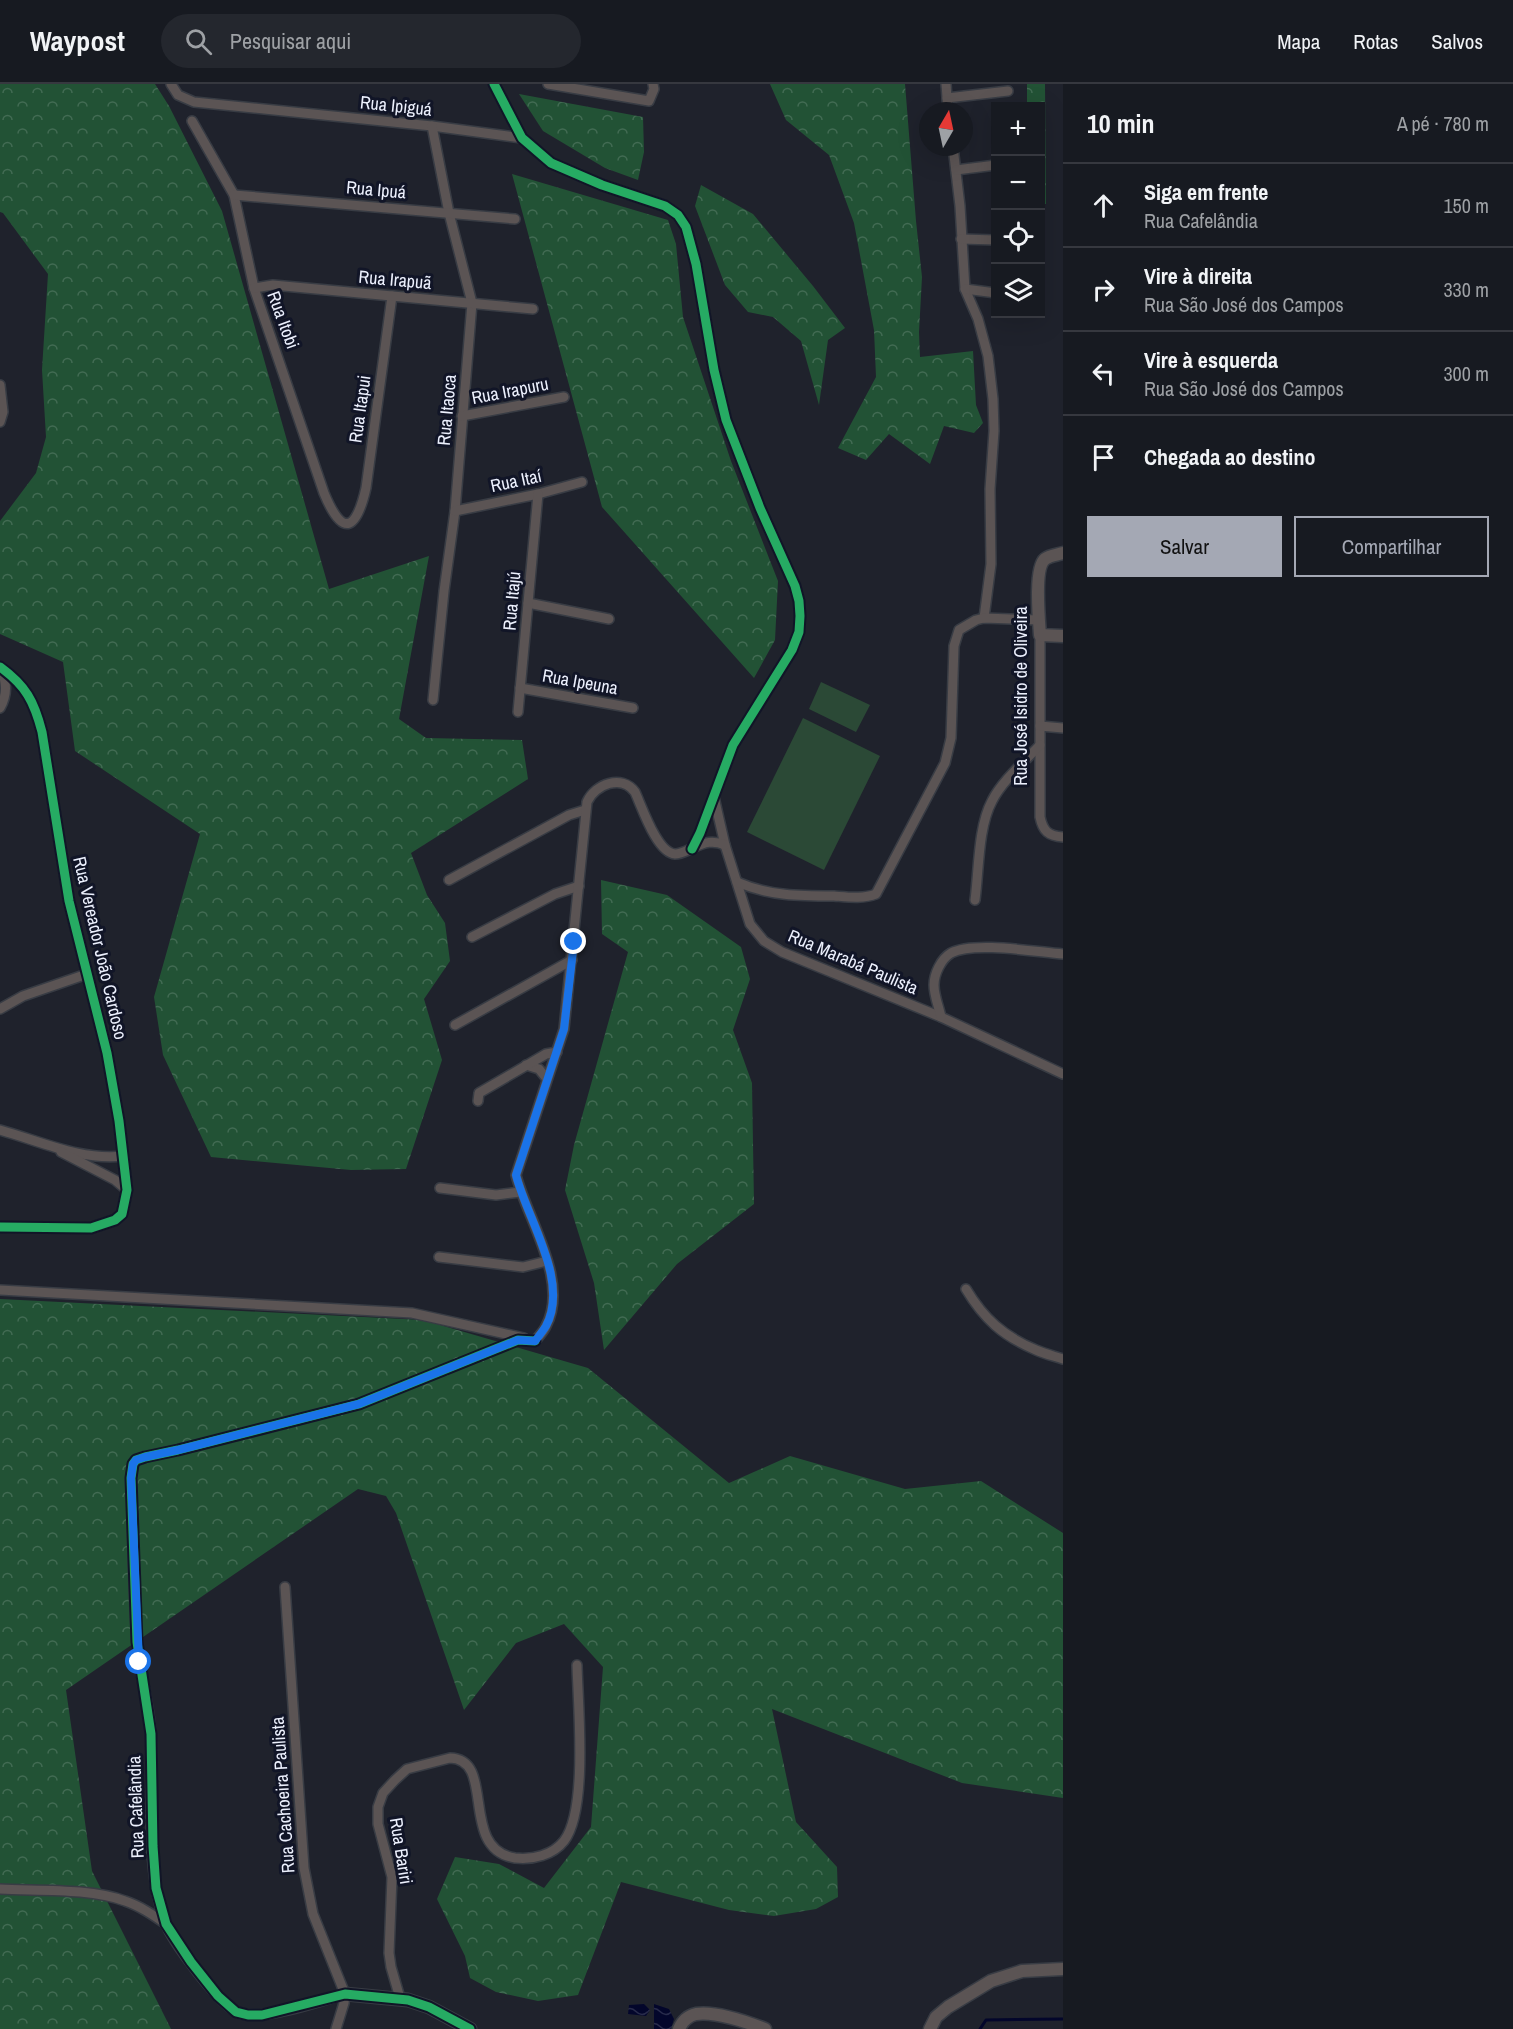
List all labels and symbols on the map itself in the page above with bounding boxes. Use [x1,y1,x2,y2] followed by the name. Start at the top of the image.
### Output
[359,89,433,122] street label: Rua Ipiguá
[919,102,973,156] north arrow
[345,174,407,205] street label: Rua Ipuá
[358,264,433,295] street label: Rua Irapuã
[261,287,305,352] street label: Rua Itobi
[469,371,551,410] street label: Rua Irapuru
[342,373,377,444] street label: Rua Itapui
[431,373,462,447] street label: Rua Itaoca
[488,463,545,498] street label: Rua Itaí
[496,570,527,631] street label: Rua Itajú
[1008,606,1033,786] street label: Rua José Isidro de Oliveira
[540,663,620,700] street label: Rua Ipeuna
[67,854,134,1042] street label: Rua Vereador João Cardoso
[784,923,922,1000] street label: Rua Marabá Paulista
[560,928,586,954] route end
[125,1648,151,1674] route start
[265,1716,300,1874] street label: Rua Cachoeira Paulista
[121,1755,150,1859] street label: Rua Cafelândia
[384,1816,419,1886] street label: Rua Bariri

